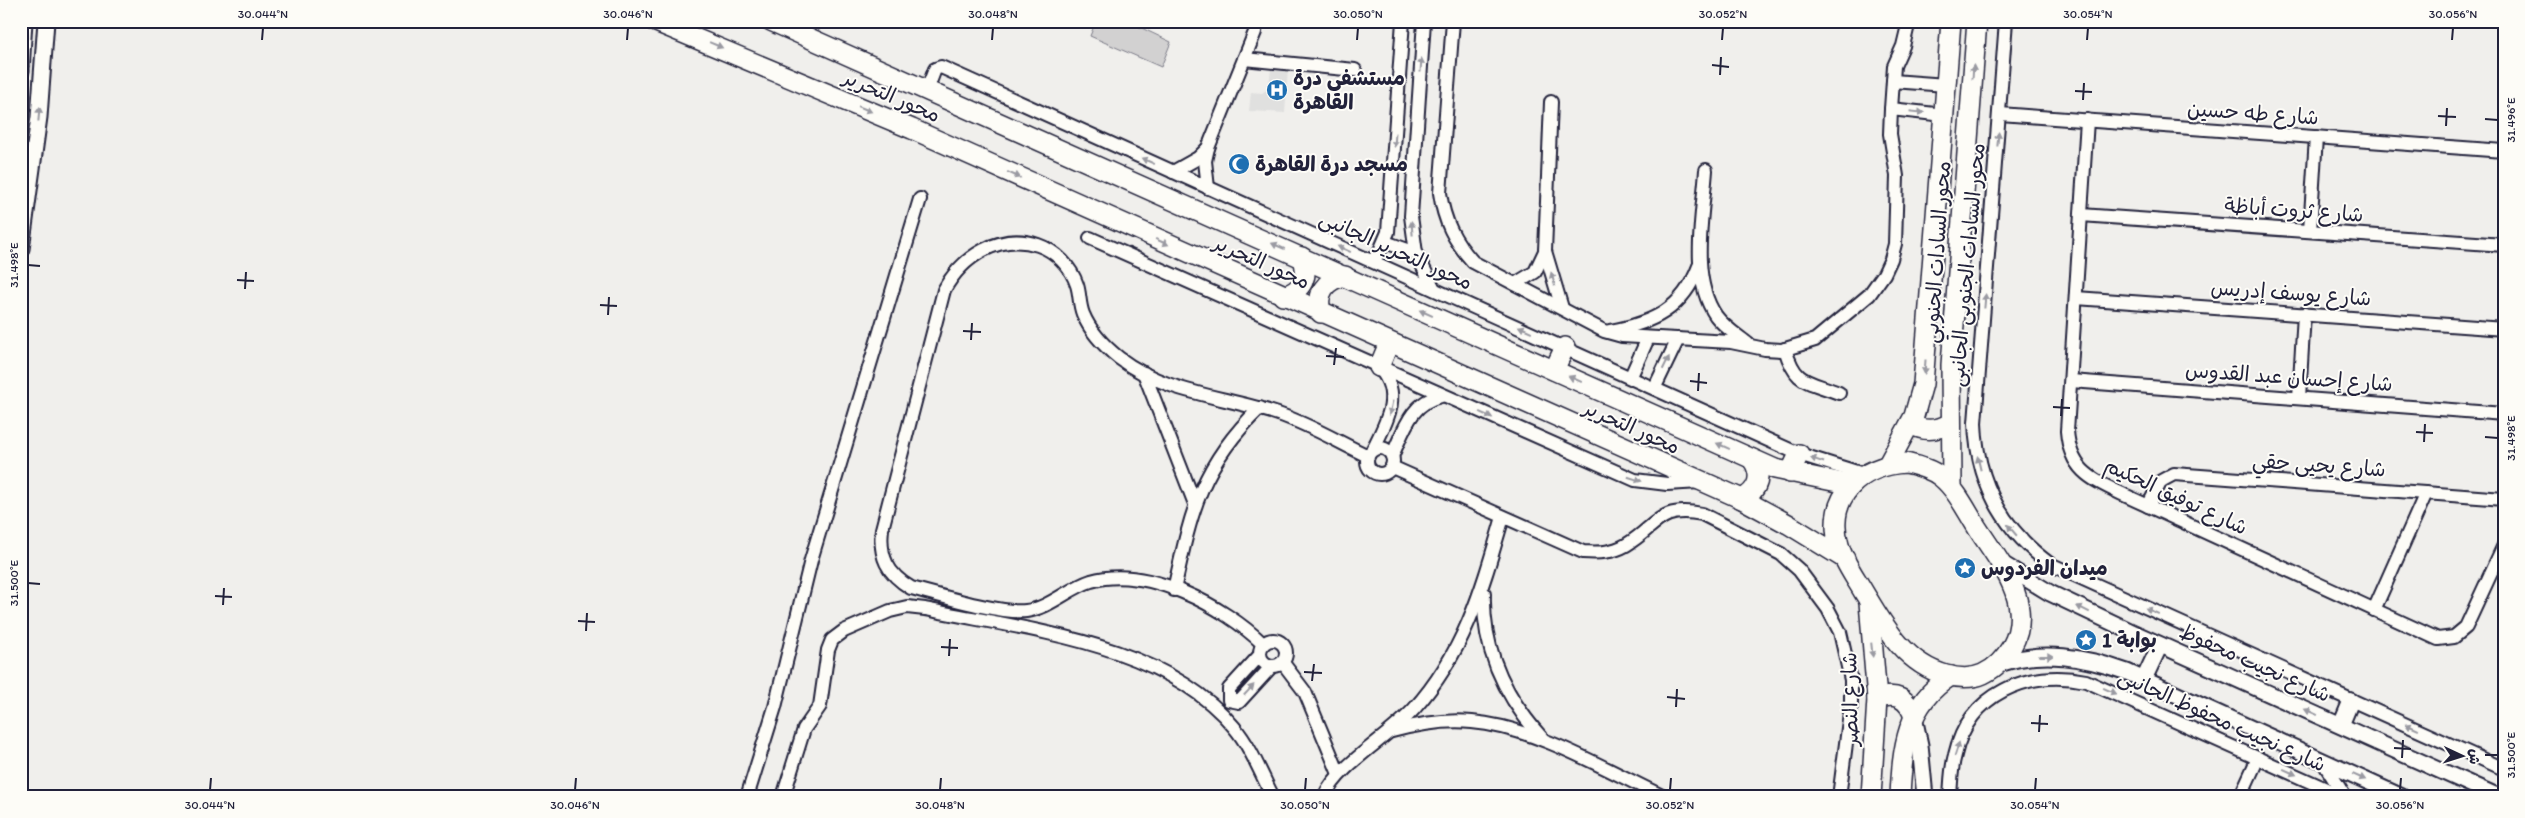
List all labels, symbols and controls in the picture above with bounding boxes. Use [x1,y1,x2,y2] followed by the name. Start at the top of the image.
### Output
[238,7,288,21] text: 30.044°N
[603,7,653,21] text: 30.046°N
[968,7,1018,21] text: 30.048°N
[1333,7,1383,21] text: 30.050°N
[1699,7,1747,21] text: 30.052°N
[2063,7,2113,21] text: 30.054°N
[2429,7,2477,21] text: 30.056°N
[709,42,723,50] one-way arrow
[1417,57,1425,73] one-way arrow
[838,63,944,128] street label: محور التحرير
[1969,64,1977,80] one-way arrow
[1293,65,1405,114] place label: مستشفى درة القاهرة
[1265,78,1289,102] hospital icon: مستشفى درة القاهرة
[2186,95,2320,133] street label: شارع طه حسين
[2504,97,2518,143] text: 31.496°E
[35,105,43,121] one-way arrow
[858,105,872,113] one-way arrow
[1910,108,1926,116] one-way arrow
[1994,131,2002,147] one-way arrow
[1391,132,1399,148] one-way arrow
[1943,142,1992,388] street label: محور السادات الجنوبى الجانبى
[1255,151,1408,176] place label: مسجد درة القاهرة
[1227,152,1251,176] mosque icon: مسجد درة القاهرة
[1141,156,1155,164] one-way arrow
[1918,160,1962,344] street label: محور السادات الجنوبي
[1007,171,1021,179] one-way arrow
[2223,192,2364,230] street label: شارع ثروت أباظة
[1315,205,1477,296] street label: محور التحرير الجانبى
[1407,219,1415,235] one-way arrow
[1208,228,1314,295] street label: محور التحرير
[1155,238,1169,246] one-way arrow
[7,242,21,288] text: 31.498°E
[1271,242,1285,250] one-way arrow
[1337,245,1351,253] one-way arrow
[1549,272,1557,287] one-way arrow
[2210,274,2372,314] street label: شارع يوسف إدريس
[1981,293,1989,309] one-way arrow
[1419,308,1433,316] one-way arrow
[1518,324,1532,332] one-way arrow
[1662,356,1670,370] one-way arrow
[2184,357,2394,399] street label: شارع إحسان عبد القدوس
[1921,359,1929,375] one-way arrow
[1567,375,1582,384] one-way arrow
[1578,393,1684,460] street label: محور التحرير
[1386,400,1394,416] one-way arrow
[1479,412,1493,420] one-way arrow
[2504,415,2518,461] text: 31.498°E
[1716,441,1730,449] one-way arrow
[2251,447,2387,489] street label: شارع يحيى حقي
[2099,452,2252,543] street label: شارع توفيق الحكيم
[1809,456,1824,464] one-way arrow
[1975,456,1983,471] one-way arrow
[1628,476,1643,484] one-way arrow
[2007,524,2018,537] one-way arrow
[1981,555,2108,582] place label: ميدان الفردوس
[1953,556,1977,580] place icon: ميدان الفردوس
[7,559,21,606] text: 31.500°E
[2076,605,2090,613] one-way arrow
[2145,606,2159,614] one-way arrow
[2175,618,2334,710] street label: شارع نجيب محفوظ
[2102,627,2157,653] place label: بوابة 1
[2074,628,2098,652] place icon: بوابة 1
[1868,642,1876,658] one-way arrow
[1836,652,1866,748] street label: شارع النصر
[2039,652,2055,660] one-way arrow
[2113,662,2330,779] street label: شارع نجيب محفوظ الجانبى
[1244,683,1255,696] one-way arrow
[2103,688,2117,696] one-way arrow
[2304,707,2318,715] one-way arrow
[2405,723,2419,731] one-way arrow
[2438,730,2488,780] north arrow
[2504,731,2518,778] text: 31.500°E
[1954,741,1961,756] one-way arrow
[2465,749,2483,765] text: ش
[2283,769,2297,777] one-way arrow
[2352,773,2366,781] one-way arrow
[185,798,235,812] text: 30.044°N
[550,798,600,812] text: 30.046°N
[915,798,965,812] text: 30.048°N
[1280,798,1330,812] text: 30.050°N
[1646,798,1694,812] text: 30.052°N
[2010,798,2060,812] text: 30.054°N
[2376,798,2424,812] text: 30.056°N

